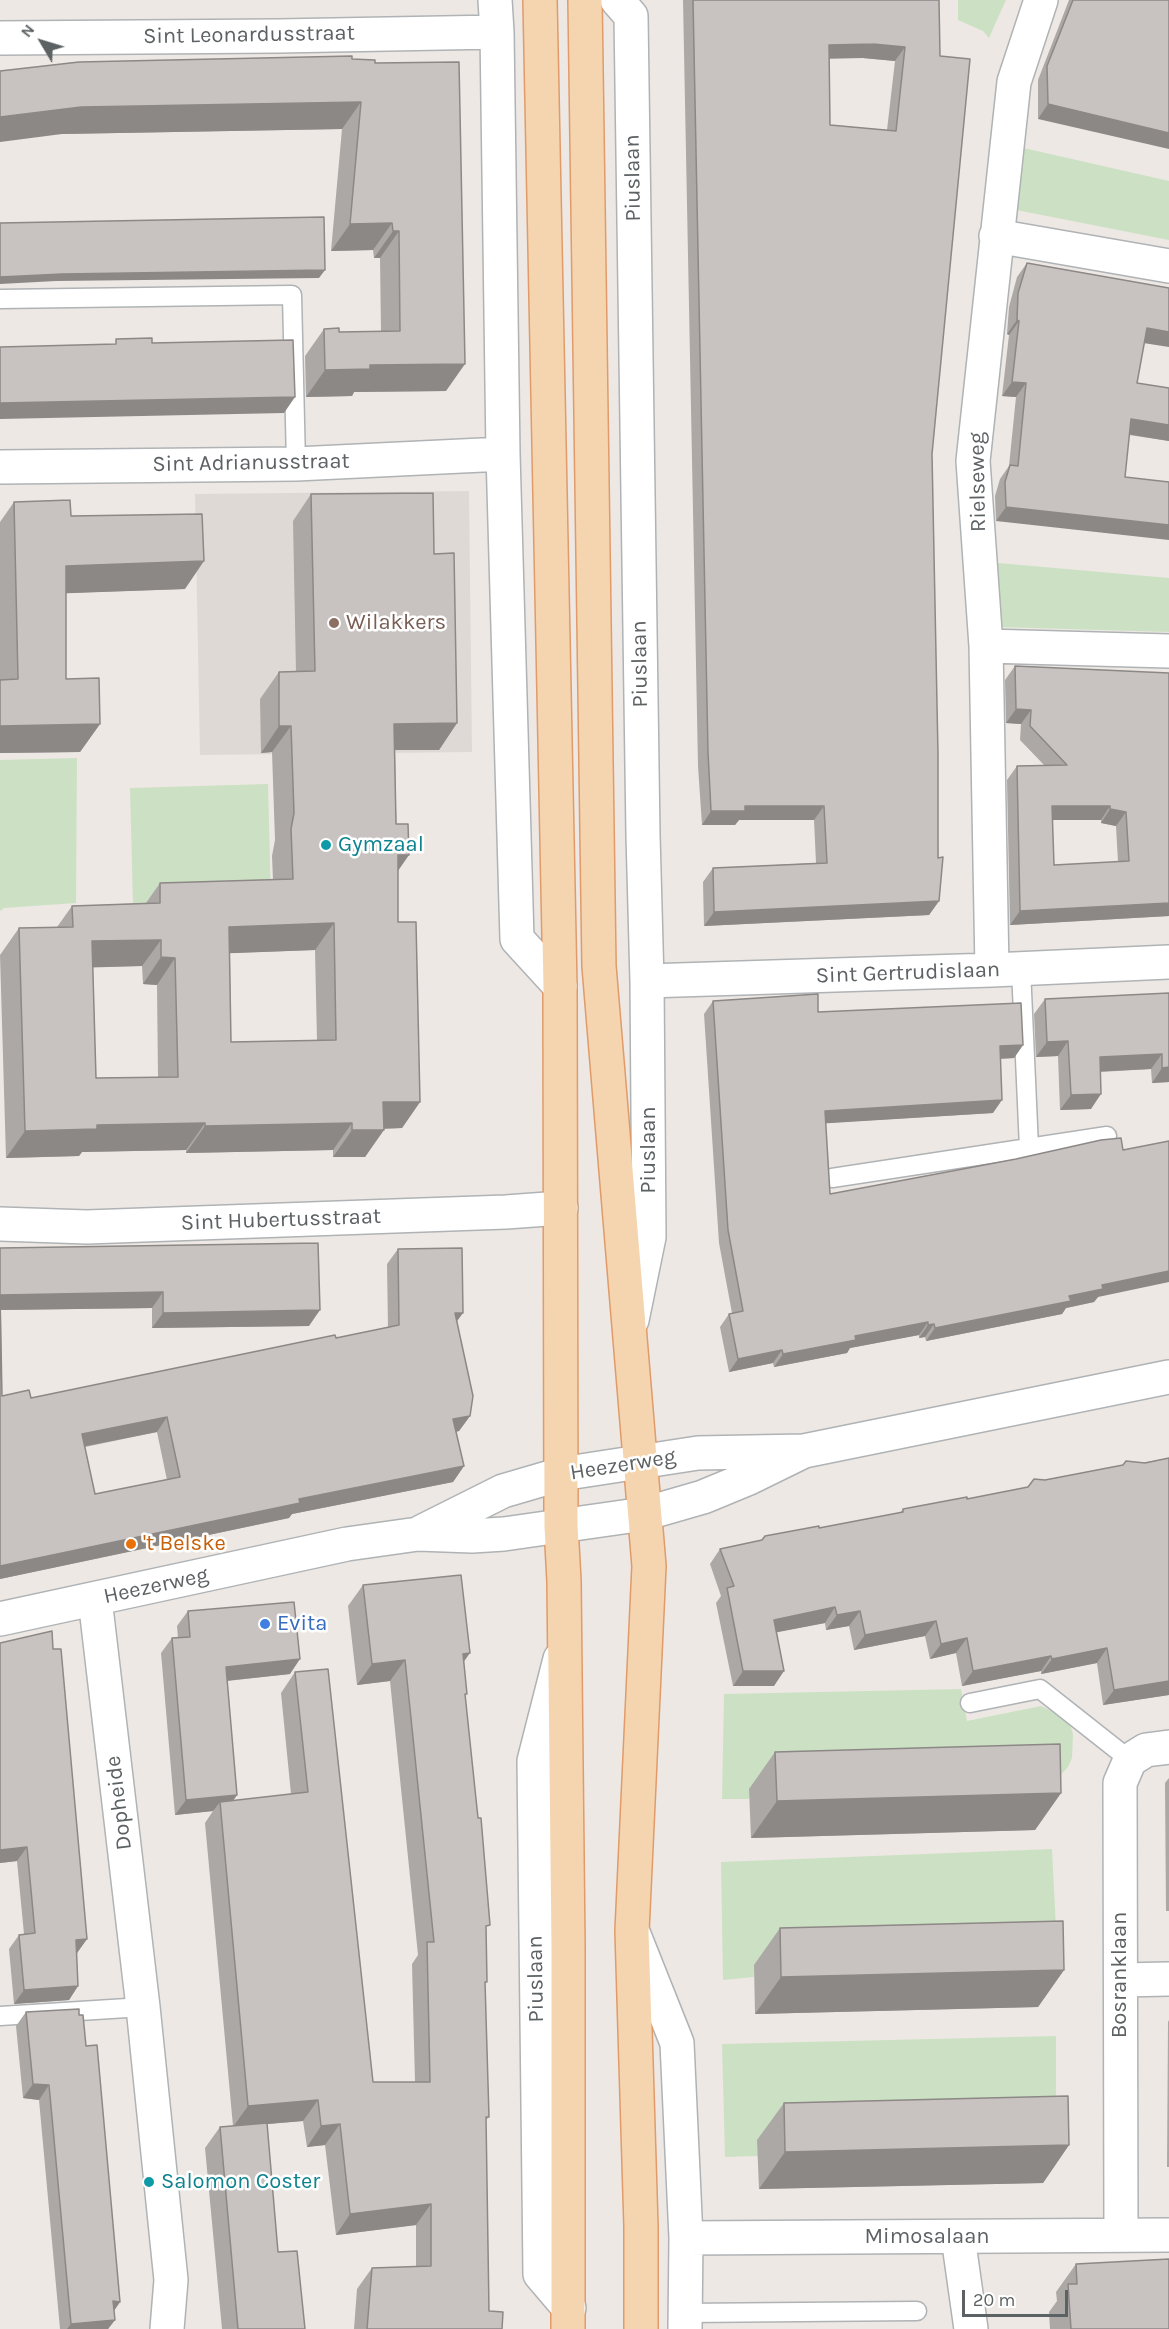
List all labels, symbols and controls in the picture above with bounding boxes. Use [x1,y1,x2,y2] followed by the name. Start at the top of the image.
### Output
[12,12,72,72] north arrow
[16,20,38,41] text: N
[143,20,355,50] street label: Sint Leonardusstraat
[619,134,647,222] street label: Piuslaan
[964,432,992,532] street label: Rielseweg
[152,448,350,478] street label: Sint Adrianusstraat
[346,610,446,636] place label: Wilakkers
[327,616,341,630] marker: Wilakkers
[626,620,654,708] street label: Piuslaan
[338,832,424,858] place label: Gymzaal
[319,838,333,852] marker: Gymzaal
[815,957,1001,989] street label: Sint Gertrudislaan
[636,1106,662,1194] street label: Piuslaan
[180,1203,382,1237] street label: Sint Hubertusstraat
[568,1444,678,1486] street label: Heezerweg
[143,1531,226,1557] place label: 't Belske
[124,1537,138,1551] marker: 't Belske
[101,1562,211,1610] street label: Heezerweg
[277,1611,327,1637] place label: Evita
[258,1617,272,1631] marker: Evita
[100,1754,138,1852] street label: Dopheide
[1107,1912,1133,2038] street label: Bosranklaan
[522,1935,550,2023] street label: Piuslaan
[161,2169,320,2195] place label: Salomon Coster
[142,2175,156,2189] marker: Salomon Coster
[864,2224,990,2250] street label: Mimosalaan
[965,2278,1072,2316] scale bar
[973,2289,1015,2311] text: 20 m

